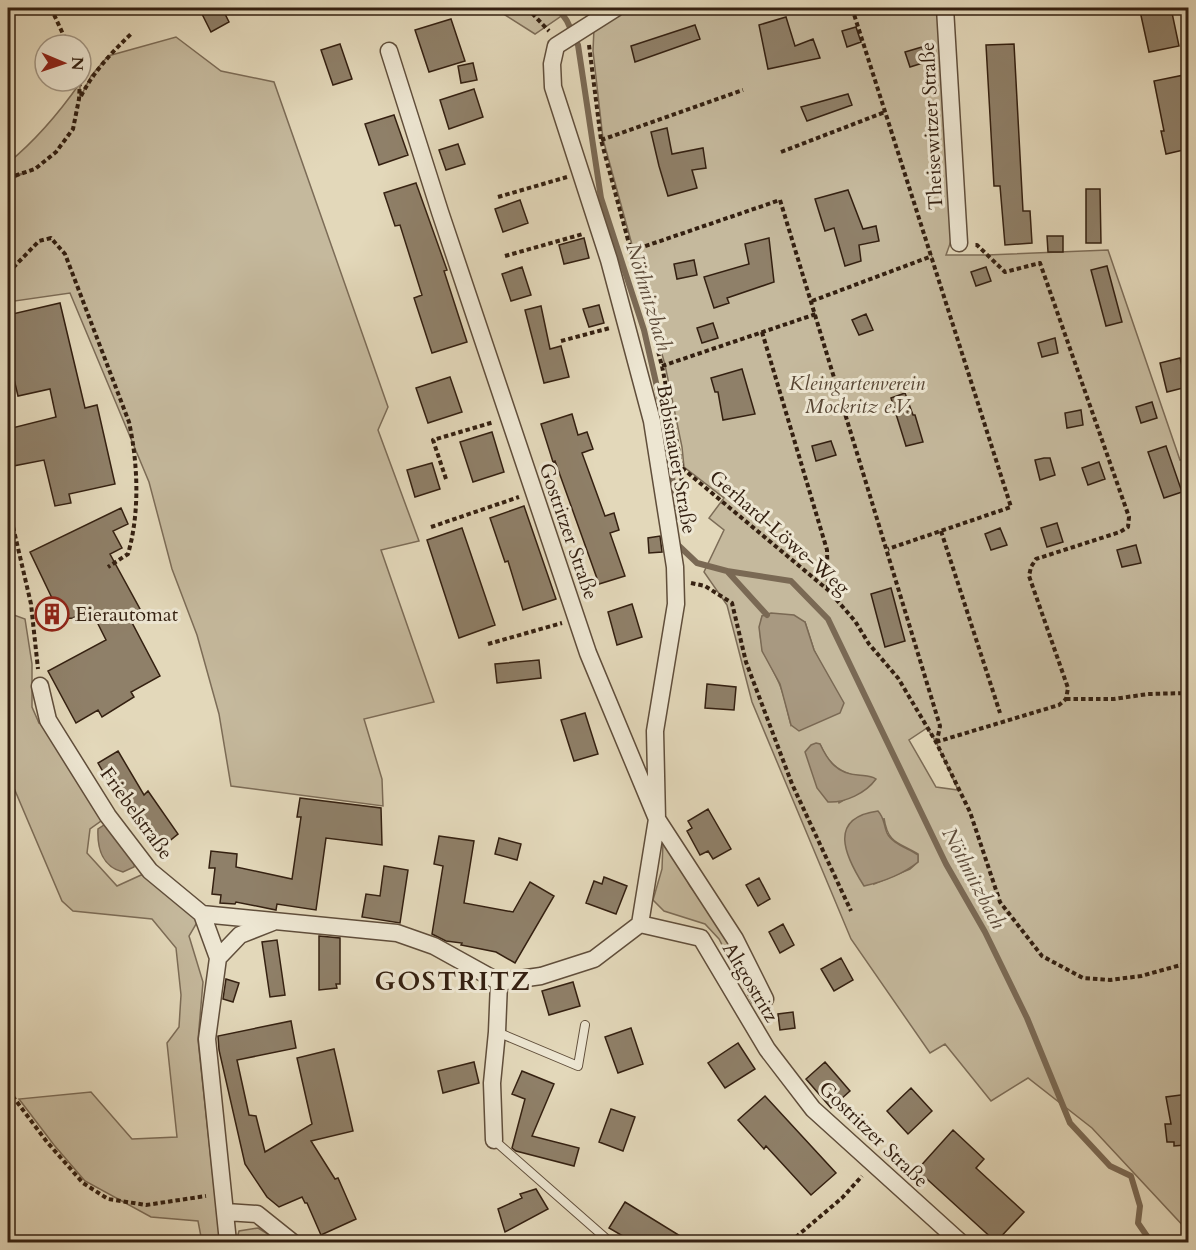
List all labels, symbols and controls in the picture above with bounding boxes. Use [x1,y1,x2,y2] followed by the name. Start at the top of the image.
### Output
[33,33,93,93] north arrow
[914,41,949,211] street label: Theisewitzer Straße
[66,56,88,71] text: N
[618,240,679,355] water label: Nöthnitzbach
[789,370,925,420] park label: Kleingartenverein Mockritz e.V.
[650,382,703,536] street label: Babisnauer Straße
[533,459,605,603] street label: Gostritzer Straße
[704,464,856,601] street label: Gerhard-Löwe-Weg
[34,596,70,632] building icon: Eierautomat
[75,601,179,628] place label: Eierautomat
[94,762,179,865] street label: Friebelstraße
[935,822,1012,934] water label: Nöthnitzbach
[716,937,785,1027] street label: Altgostritz
[375,964,531,999] district label: GOSTRITZ
[813,1075,934,1194] street label: Gostritzer Straße

